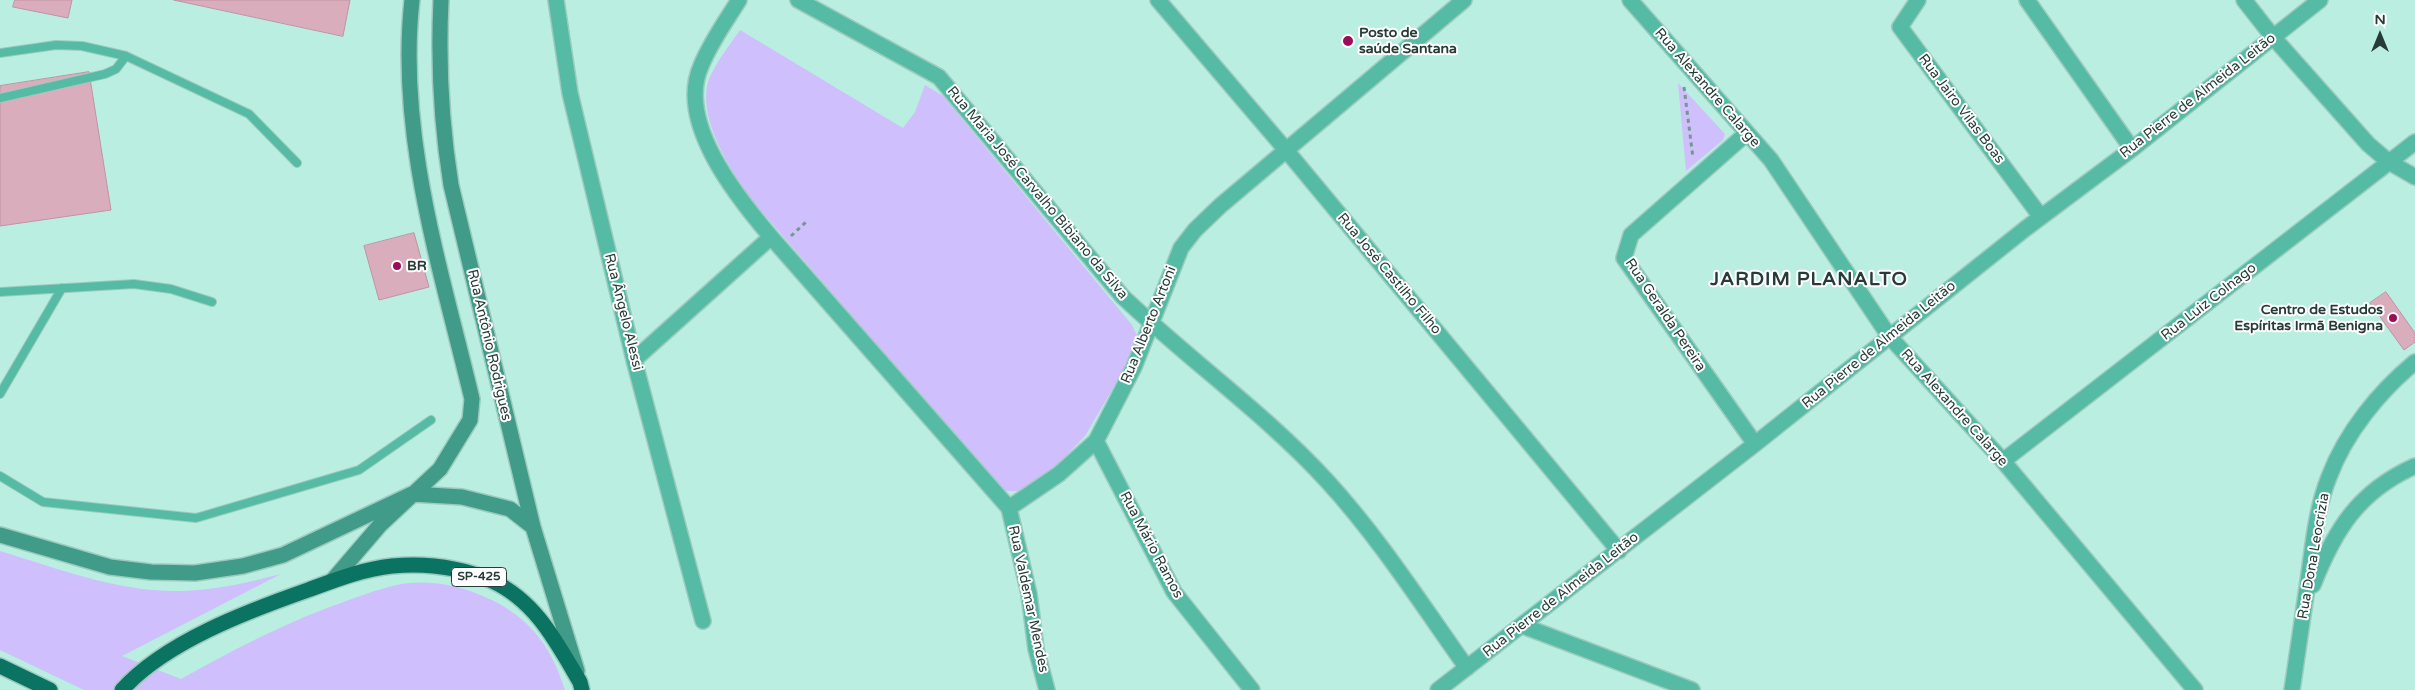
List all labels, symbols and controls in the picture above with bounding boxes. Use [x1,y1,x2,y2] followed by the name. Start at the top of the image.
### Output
[2355,10,2405,60] north arrow
[2374,11,2386,28] text: N
[1359,25,1457,58] place label: Posto de saúde Santana
[1651,25,1763,151] street label: Rua Alexandre Calarge
[2117,30,2279,162] street label: Rua Pierre de Almeida Leitão
[1341,34,1355,48] marker: Posto de saúde Santana
[1914,51,2008,167] street label: Rua Jairo Vilas Boas
[943,83,1131,303] street label: Rua Maria José Carvalho Bibiano da Silva
[1333,210,1445,338] street label: Rua José Castilho Filho
[600,252,646,372] street label: Rua Ângelo Alessi
[1621,255,1709,375] street label: Rua Geralda Pereira
[407,258,427,274] place label: BR
[391,260,403,272] marker: BR
[2158,260,2260,344] street label: Rua Luiz Colnago
[1118,264,1180,386] street label: Rua Alberto Artoni
[463,268,515,422] street label: Rua Antônio Rodrigues
[1708,269,1910,291] district label: JARDIM PLANALTO
[1799,278,1959,412] street label: Rua Pierre de Almeida Leitão
[2234,302,2383,334] place label: Centro de Estudos Espíritas Irmã Benigna
[2387,312,2399,324] marker: Centro de Estudos Espíritas Irmã Benigna
[1897,346,2011,470] street label: Rua Alexandre Calarge
[1116,489,1186,601] street label: Rua Mário Ramos
[2295,492,2333,620] street label: Rua Dona Leocrizia
[1004,524,1052,674] street label: Rua Valdemar Mendes
[1480,529,1642,661] street label: Rua Pierre de Almeida Leitão
[452,568,506,586] road number: SP-425

